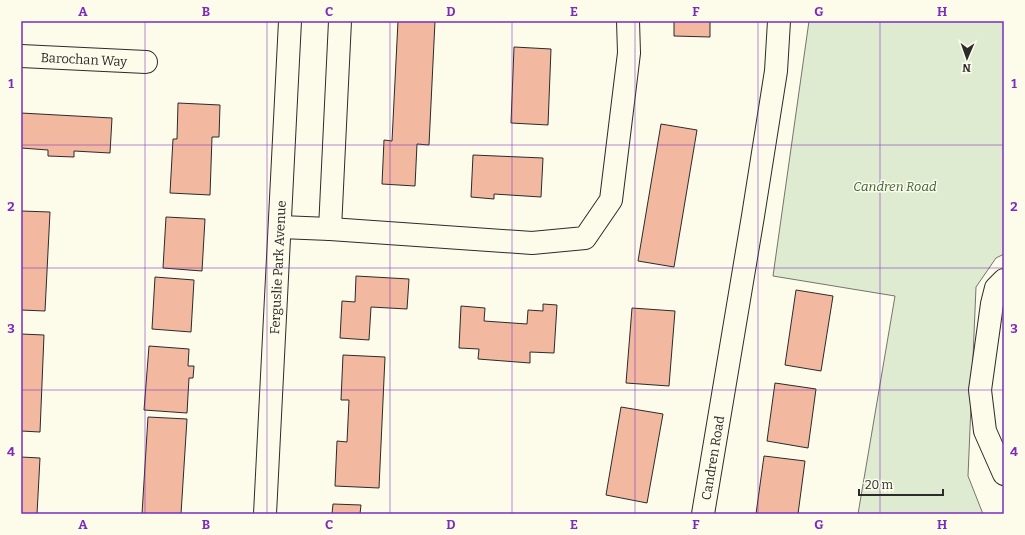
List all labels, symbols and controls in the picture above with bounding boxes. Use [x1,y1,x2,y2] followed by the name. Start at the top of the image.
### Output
[78,4,88,19] text: A
[202,4,210,19] text: B
[325,4,333,19] text: C
[446,4,456,19] text: D
[570,4,578,19] text: E
[692,4,700,19] text: F
[814,4,824,19] text: G
[937,4,947,19] text: H
[947,38,987,78] north arrow
[40,50,128,69] street label: Barochan Way
[962,61,971,74] text: N
[8,76,14,91] text: 1
[1011,76,1017,91] text: 1
[853,179,937,194] park label: Candren Road
[7,199,15,214] text: 2
[1010,199,1018,214] text: 2
[267,200,289,335] street label: Ferguslie Park Avenue
[7,321,15,336] text: 3
[1010,321,1018,336] text: 3
[698,414,727,501] street label: Candren Road
[7,444,15,459] text: 4
[1010,444,1018,459] text: 4
[859,471,943,497] scale bar
[865,478,894,492] text: 20 m
[78,517,88,532] text: A
[202,517,210,532] text: B
[325,517,333,532] text: C
[446,517,456,532] text: D
[570,517,578,532] text: E
[692,517,700,532] text: F
[814,517,824,532] text: G
[937,517,947,532] text: H

